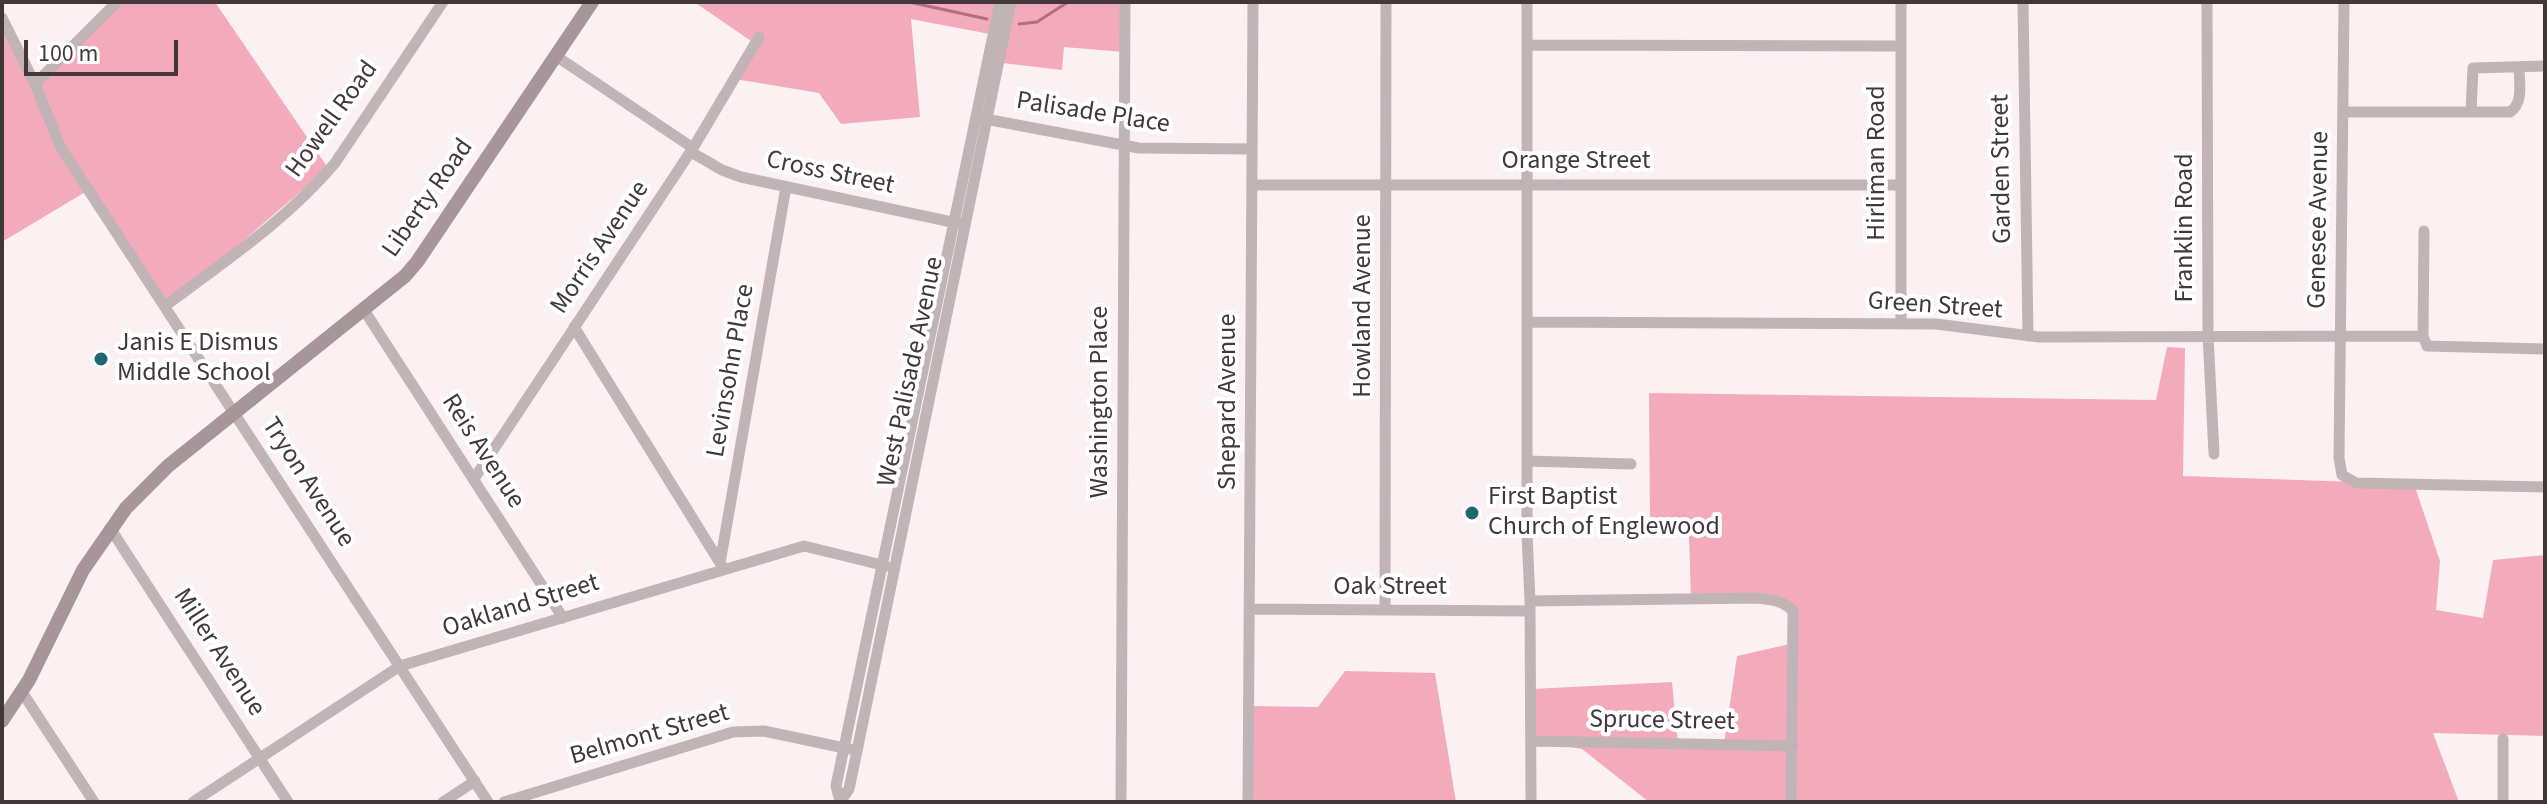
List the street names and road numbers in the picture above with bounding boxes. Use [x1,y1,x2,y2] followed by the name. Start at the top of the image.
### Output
[280,56,386,184] street label: Howell Road
[1862,85,1894,241] street label: Hirliman Road
[1014,86,1172,142] street label: Palisade Place
[1986,94,2020,244] street label: Garden Street
[2303,131,2337,309] street label: Genesee Avenue
[377,134,481,264] street label: Liberty Road
[763,145,897,203] street label: Cross Street
[1502,146,1650,178] street label: Orange Street
[2170,153,2202,303] street label: Franklin Road
[545,176,657,320] street label: Morris Avenue
[1348,214,1380,398] street label: Howland Avenue
[872,254,952,490] street label: West Palisade Avenue
[701,282,763,460] street label: Levinsohn Place
[1866,287,2004,327] street label: Green Street
[1085,306,1117,498] street label: Washington Place
[1213,314,1245,490] street label: Shepard Avenue
[434,389,530,515] street label: Reis Avenue
[254,412,360,554] street label: Tryon Avenue
[439,568,603,646] street label: Oakland Street
[1333,572,1447,604] street label: Oak Street
[165,583,271,723] street label: Miller Avenue
[567,698,733,774] street label: Belmont Street
[1589,705,1735,739] street label: Spruce Street

